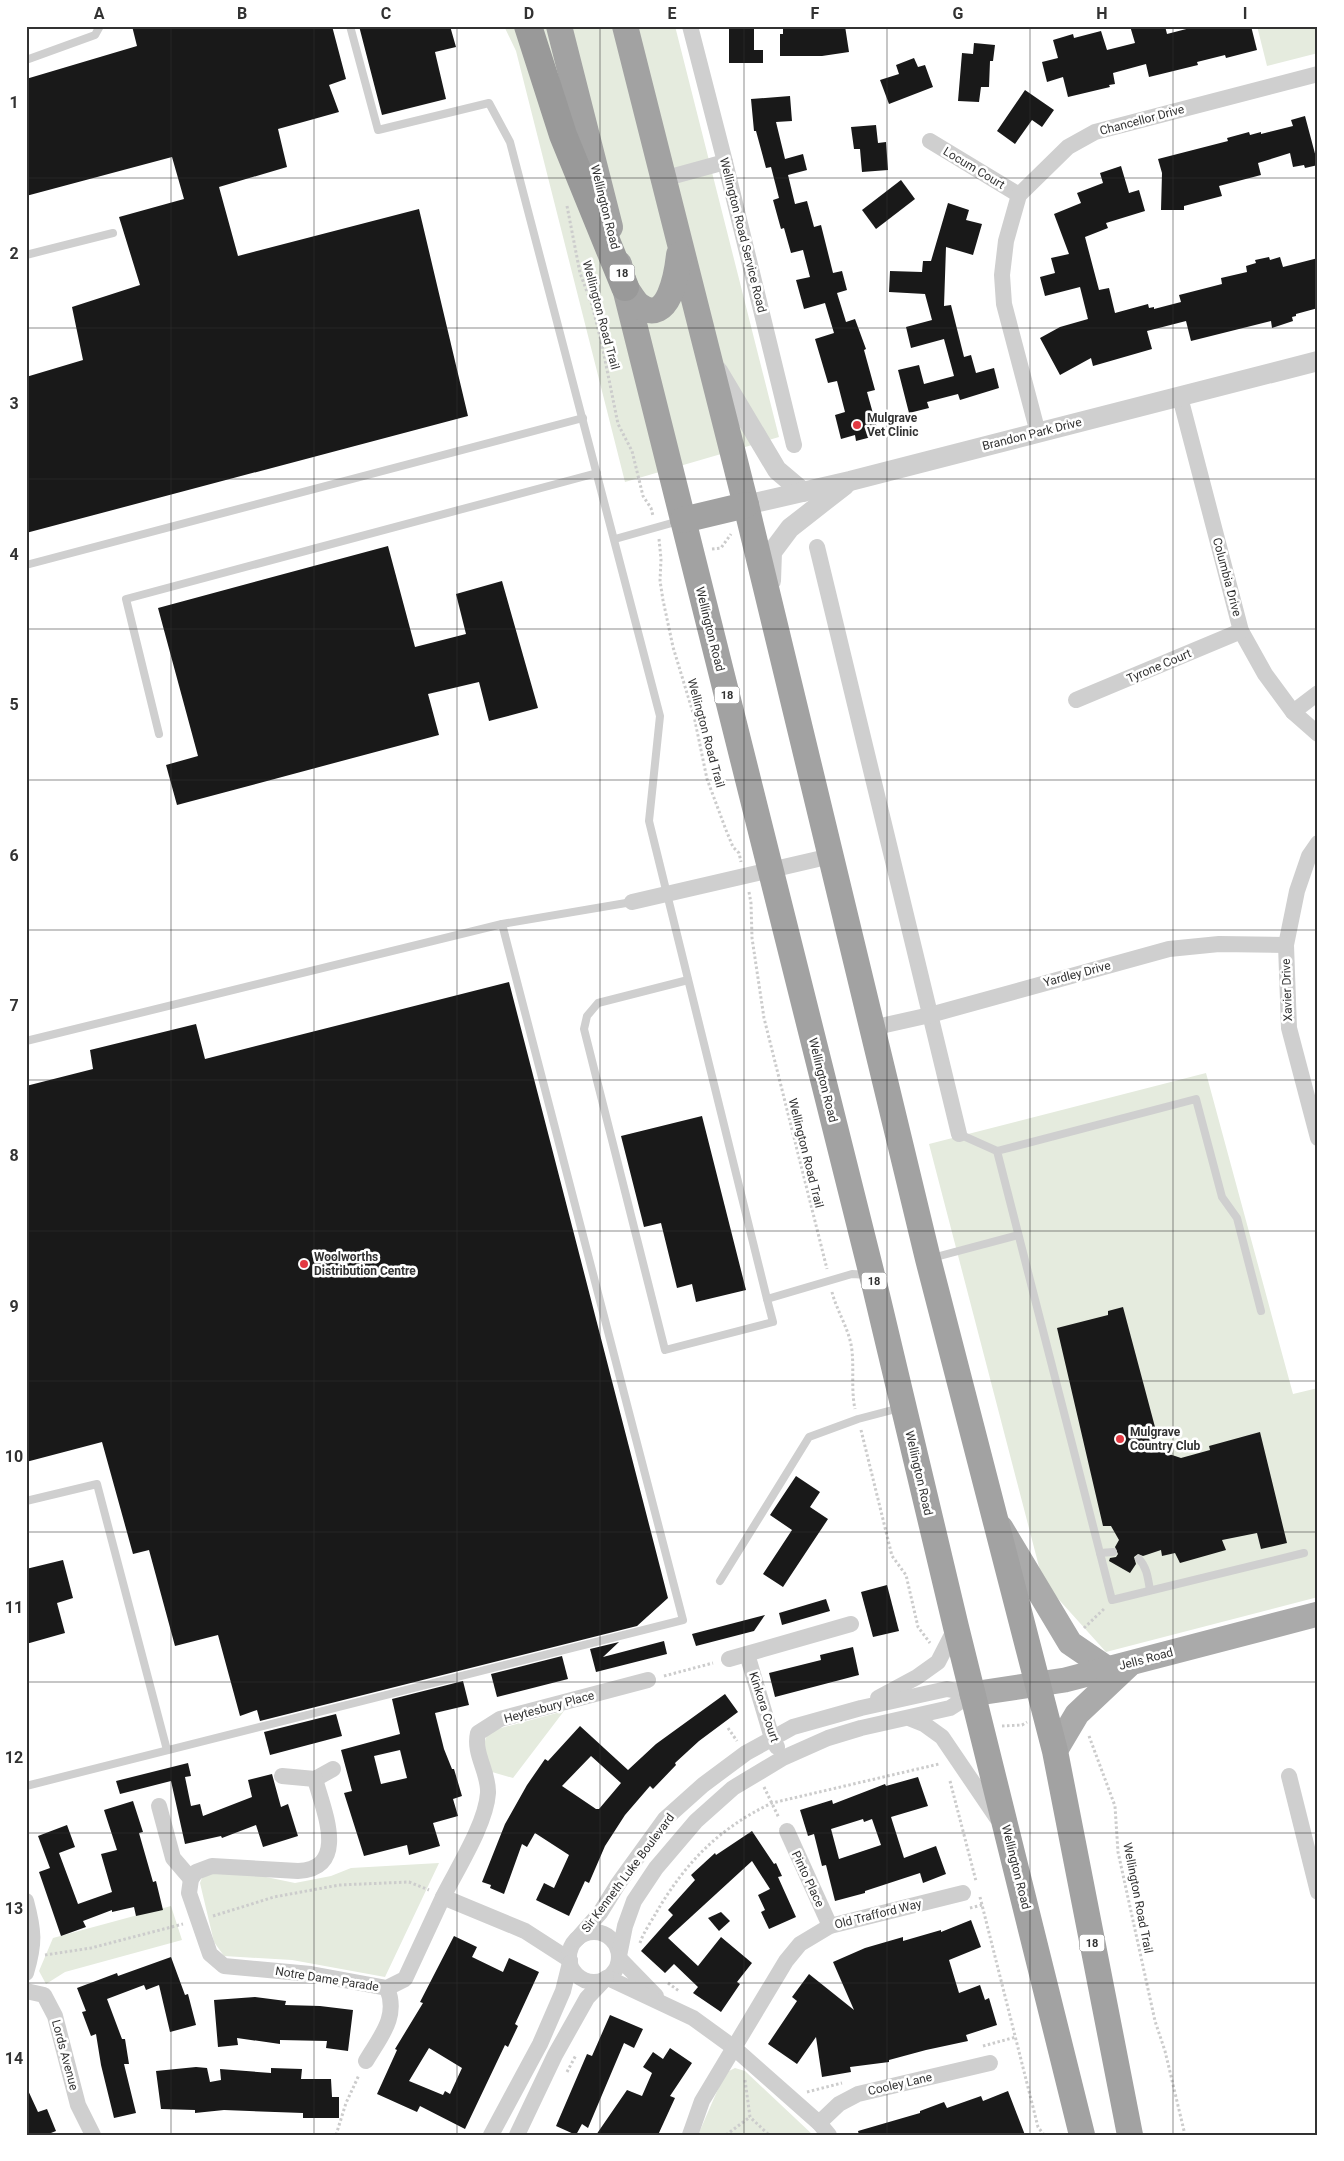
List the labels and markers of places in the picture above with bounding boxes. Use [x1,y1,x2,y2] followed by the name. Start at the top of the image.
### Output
[867,411,918,439] place label: Mulgrave Vet Clinic
[851,419,863,431] marker: Mulgrave Vet Clinic
[314,1250,416,1278] place label: Woolworths Distribution Centre
[298,1258,310,1270] marker: Woolworths Distribution Centre
[1130,1425,1200,1453] place label: Mulgrave Country Club
[1114,1433,1126,1445] marker: Mulgrave Country Club

